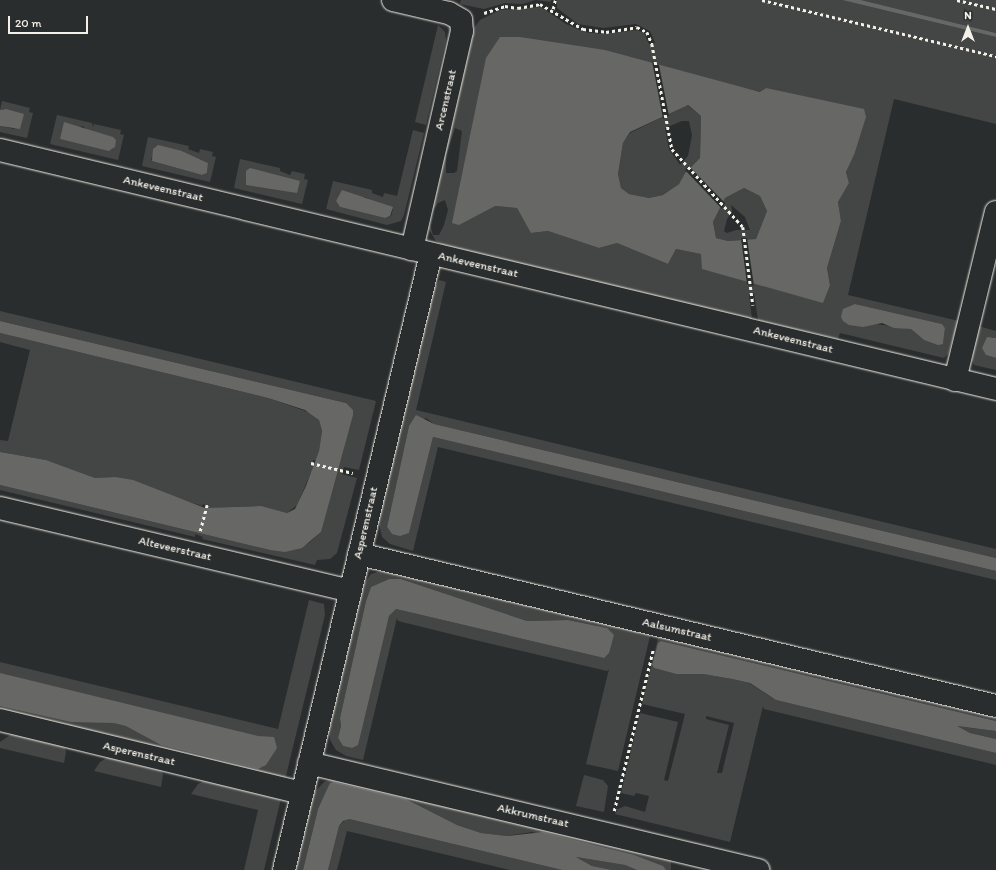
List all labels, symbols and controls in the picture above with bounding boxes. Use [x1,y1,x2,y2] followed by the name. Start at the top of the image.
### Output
[10,8,90,34] scale bar
[948,8,988,48] north arrow
[964,9,972,22] text: N
[15,16,42,30] text: 20 m
[432,68,460,132] street label: Arcenstraat
[122,173,204,205] street label: Ankeveenstraat
[437,249,519,281] street label: Ankeveenstraat
[752,323,834,357] street label: Ankeveenstraat
[351,486,381,560] street label: Asperenstraat
[137,534,213,564] street label: Alteveerstraat
[641,615,713,645] street label: Aalsumstraat
[102,739,176,769] street label: Asperenstraat
[496,801,570,831] street label: Akkrumstraat

